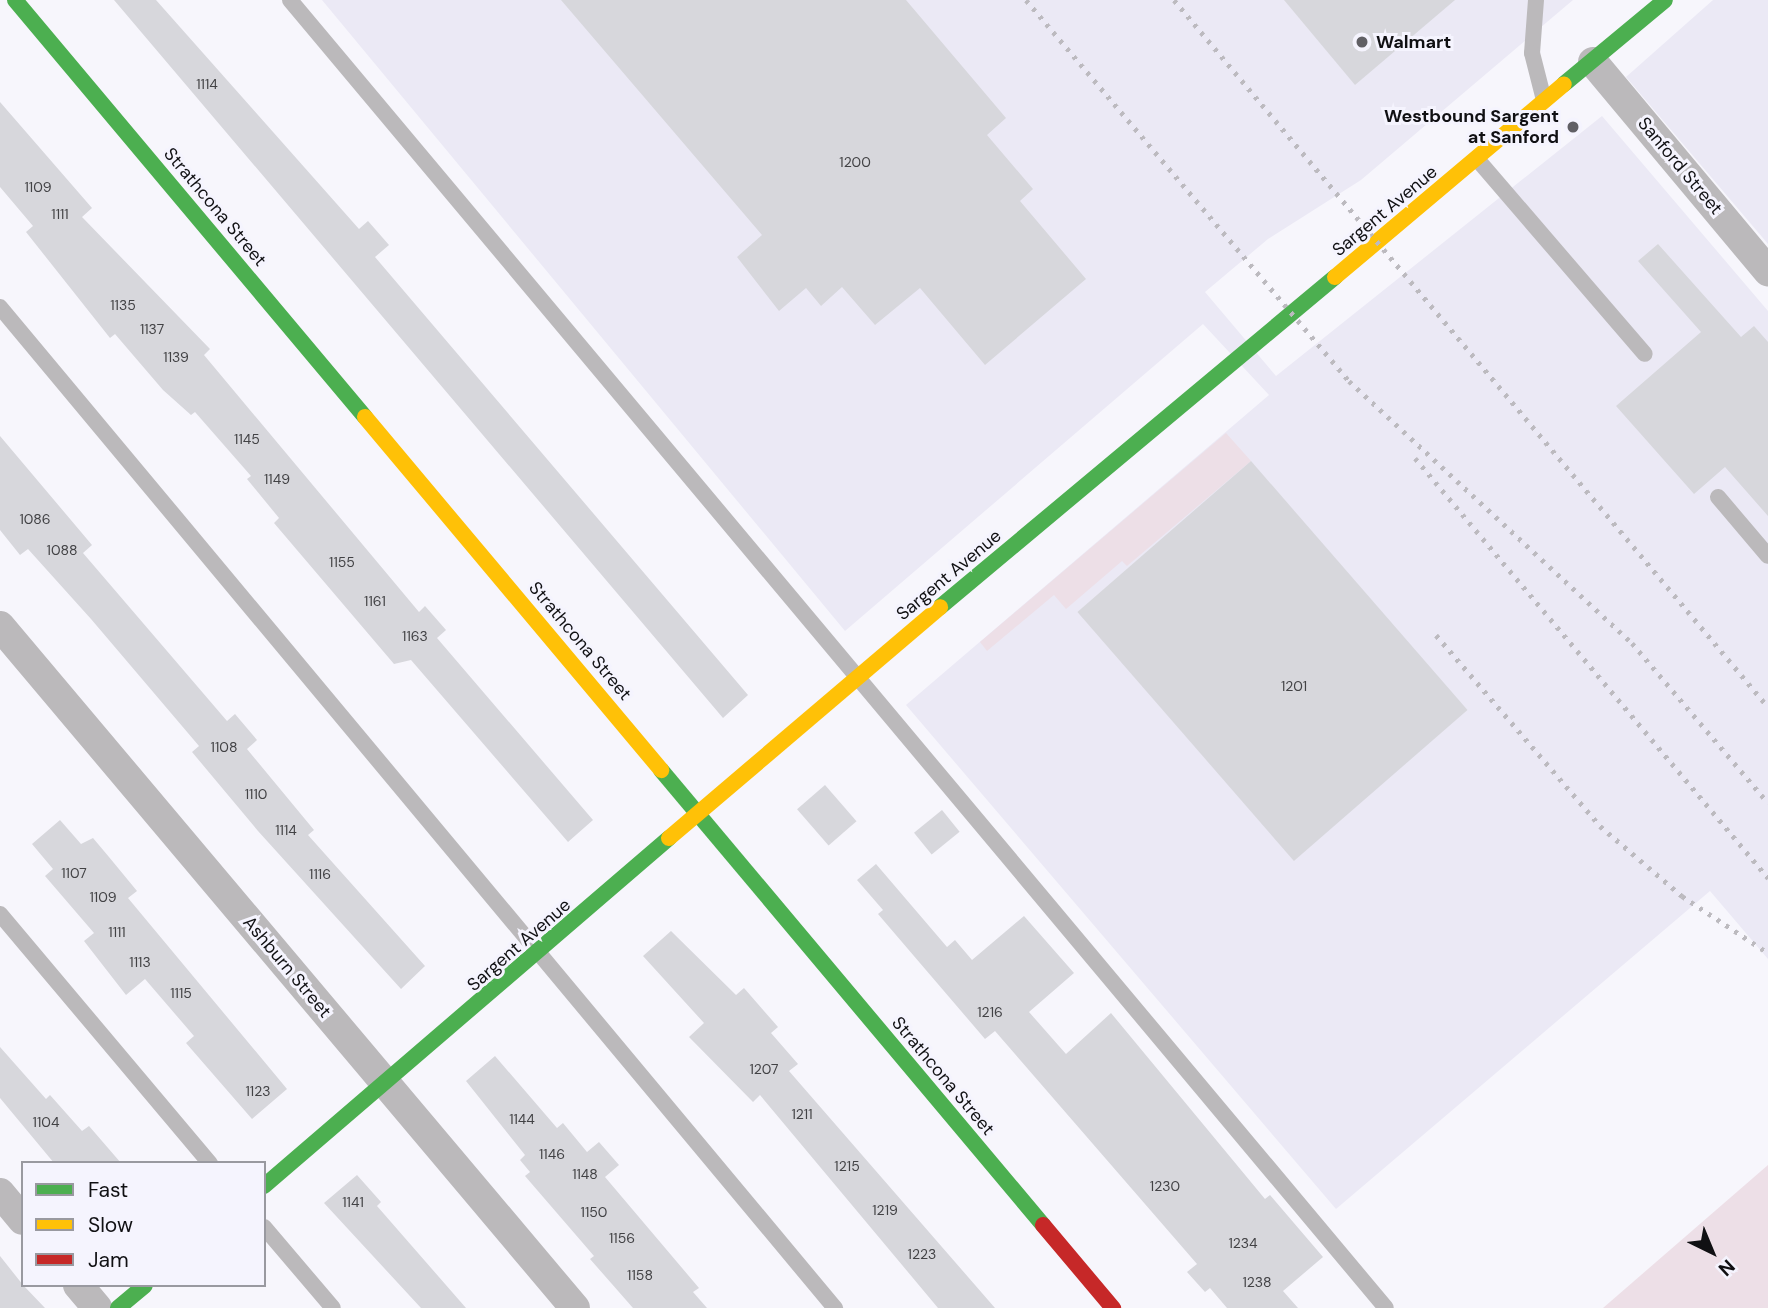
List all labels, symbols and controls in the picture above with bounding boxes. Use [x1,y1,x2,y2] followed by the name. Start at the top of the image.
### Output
[1376,31,1451,53] place label: Walmart
[1354,34,1370,50] marker: Walmart
[196,76,218,92] house number: 1114
[1384,106,1559,148] place label: Westbound Sargent at Sanford
[1633,113,1727,219] street label: Sanford Street
[1565,119,1581,135] marker: Westbound Sargent at Sanford
[159,143,271,271] street label: Strathcona Street
[839,154,871,170] house number: 1200
[1328,161,1442,261] street label: Sargent Avenue
[24,179,52,195] house number: 1109
[51,206,69,222] house number: 1111
[110,297,136,313] house number: 1135
[140,321,164,337] house number: 1137
[163,349,189,365] house number: 1139
[234,431,260,447] house number: 1145
[264,471,290,487] house number: 1149
[19,511,51,527] house number: 1086
[892,525,1006,625] street label: Sargent Avenue
[47,542,77,558] house number: 1088
[329,554,355,570] house number: 1155
[524,577,636,705] street label: Strathcona Street
[364,593,386,609] house number: 1161
[402,628,428,644] house number: 1163
[1281,678,1307,694] house number: 1201
[211,739,237,755] house number: 1108
[245,786,267,802] house number: 1110
[275,822,297,838] house number: 1114
[61,865,87,881] house number: 1107
[309,866,331,882] house number: 1116
[89,889,117,905] house number: 1109
[463,894,575,996] street label: Sargent Avenue
[238,912,336,1022] street label: Ashburn Street
[108,924,126,940] house number: 1111
[129,954,151,970] house number: 1113
[170,985,192,1001] house number: 1115
[977,1004,1003,1020] house number: 1216
[887,1012,999,1140] street label: Strathcona Street
[749,1061,779,1077] house number: 1207
[245,1083,271,1099] house number: 1123
[791,1106,813,1122] house number: 1211
[509,1111,535,1127] house number: 1144
[33,1114,59,1130] house number: 1104
[539,1146,565,1162] house number: 1146
[834,1158,860,1174] house number: 1215
[21,1161,266,1287] legend
[572,1166,598,1182] house number: 1148
[88,1176,128,1204] text: Fast
[1150,1178,1180,1194] house number: 1230
[342,1194,364,1210] house number: 1141
[872,1202,898,1218] house number: 1219
[581,1204,607,1220] house number: 1150
[88,1211,133,1239] text: Slow
[1677,1217,1747,1287] north arrow
[609,1230,635,1246] house number: 1156
[1228,1235,1258,1251] house number: 1234
[88,1246,129,1274] text: Jam
[908,1246,936,1262] house number: 1223
[1713,1254,1740,1282] text: N
[627,1267,653,1283] house number: 1158
[1242,1274,1272,1290] house number: 1238

